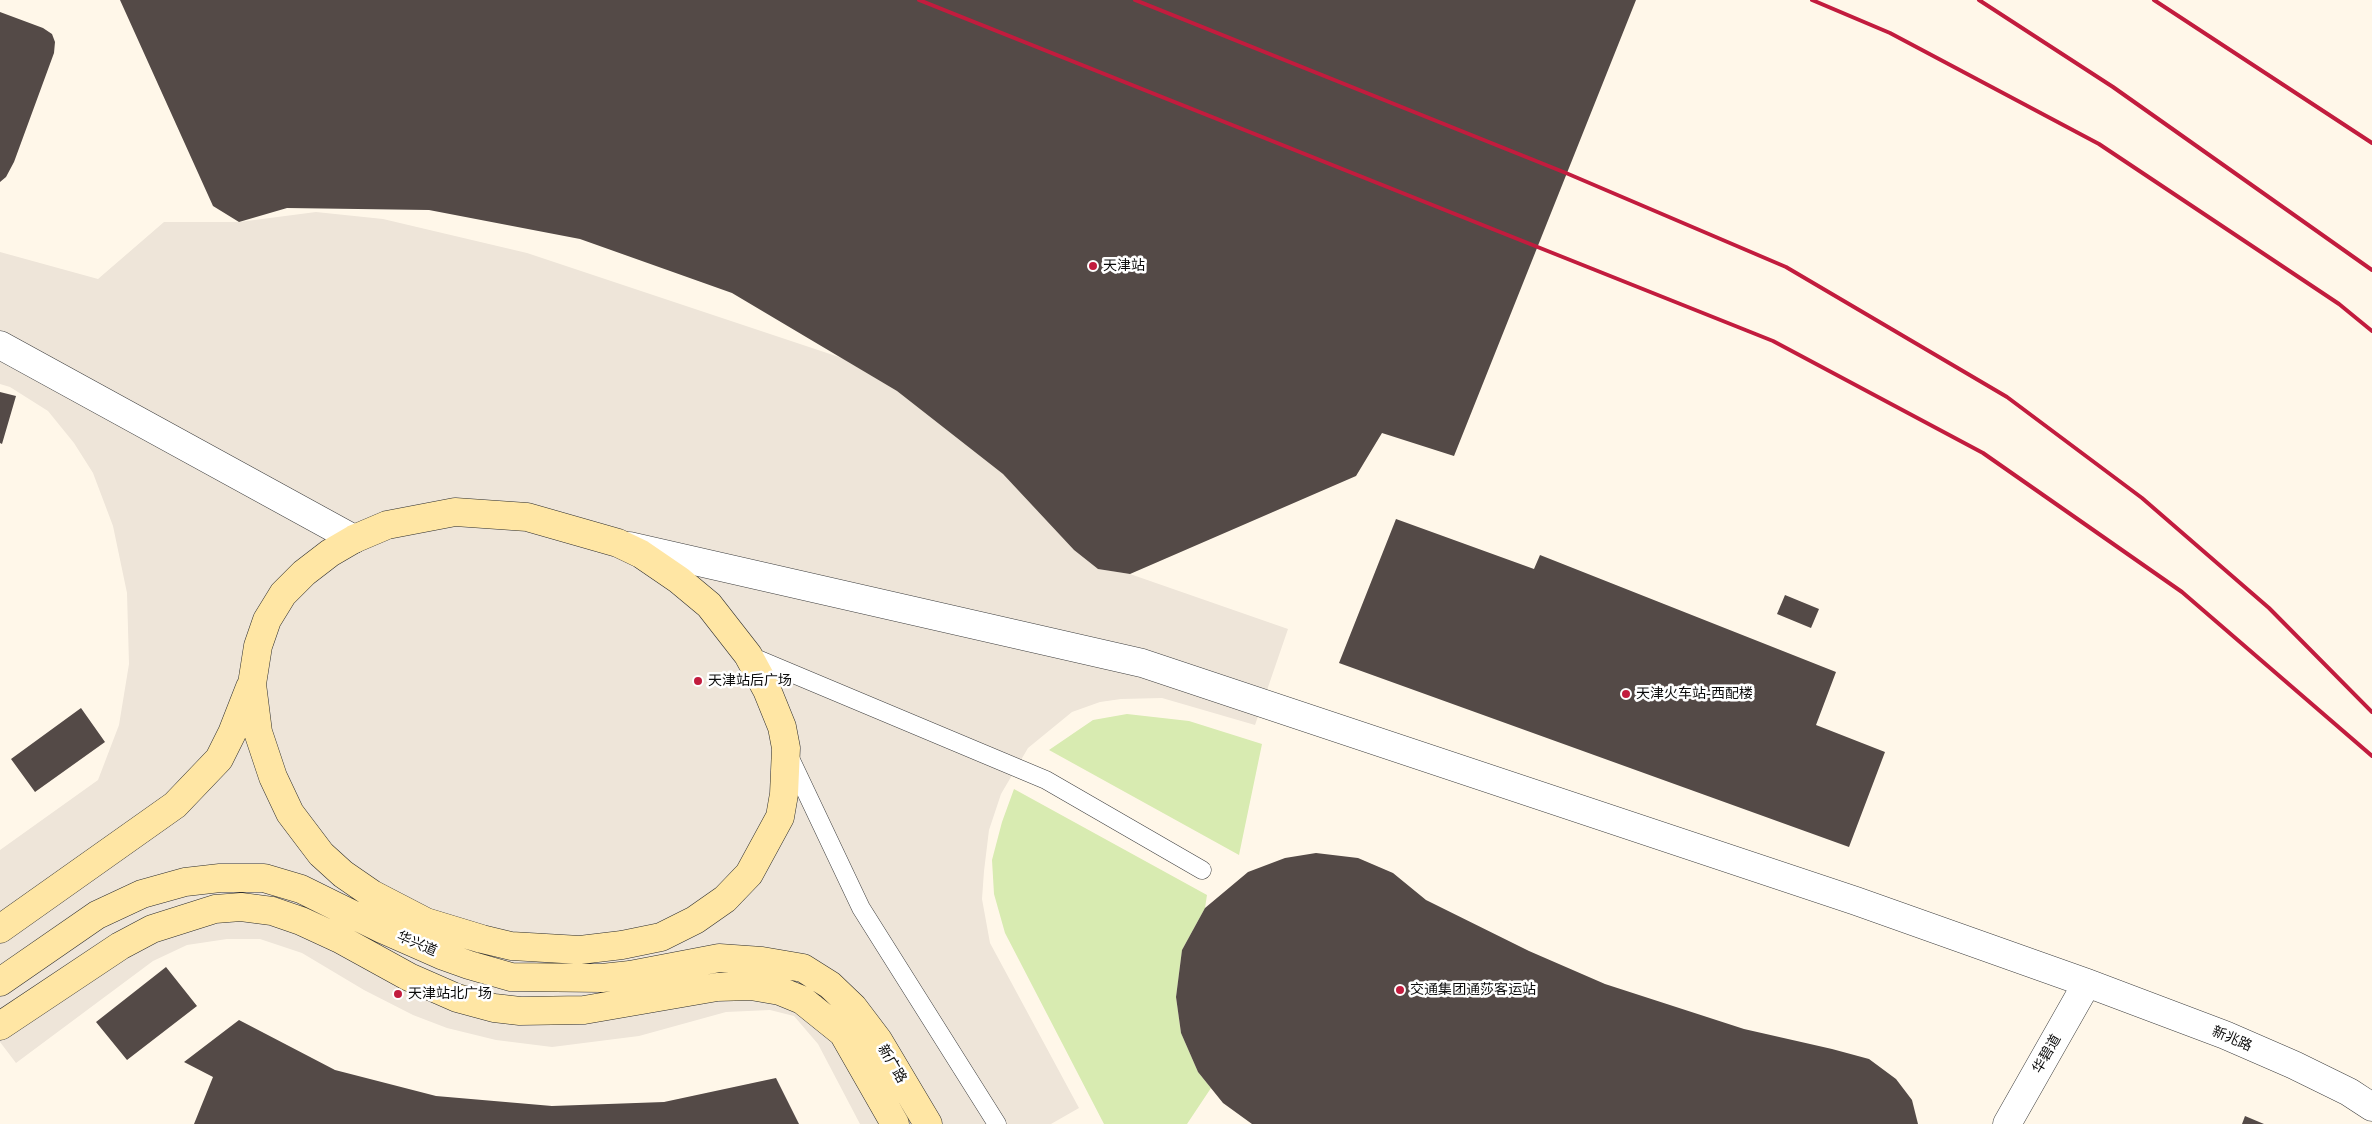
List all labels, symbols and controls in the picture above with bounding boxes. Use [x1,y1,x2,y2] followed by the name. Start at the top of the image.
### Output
[1103,258,1145,274] place label: 天津站
[1087,260,1099,272] marker: 天津站
[708,673,792,689] place label: 天津站后广场
[692,675,704,687] marker: 天津站后广场
[1636,686,1753,702] place label: 天津火车站-西配楼
[1620,688,1632,700] marker: 天津火车站-西配楼
[394,928,440,960] street label: 华兴道
[1410,982,1536,998] place label: 交通集团通莎客运站
[1394,984,1406,996] marker: 交通集团通莎客运站
[408,986,492,1002] place label: 天津站北广场
[392,988,404,1000] marker: 天津站北广场
[2209,1023,2255,1055] street label: 新兆路
[2029,1032,2065,1076] street label: 华碧道
[874,1042,910,1086] street label: 新广路

